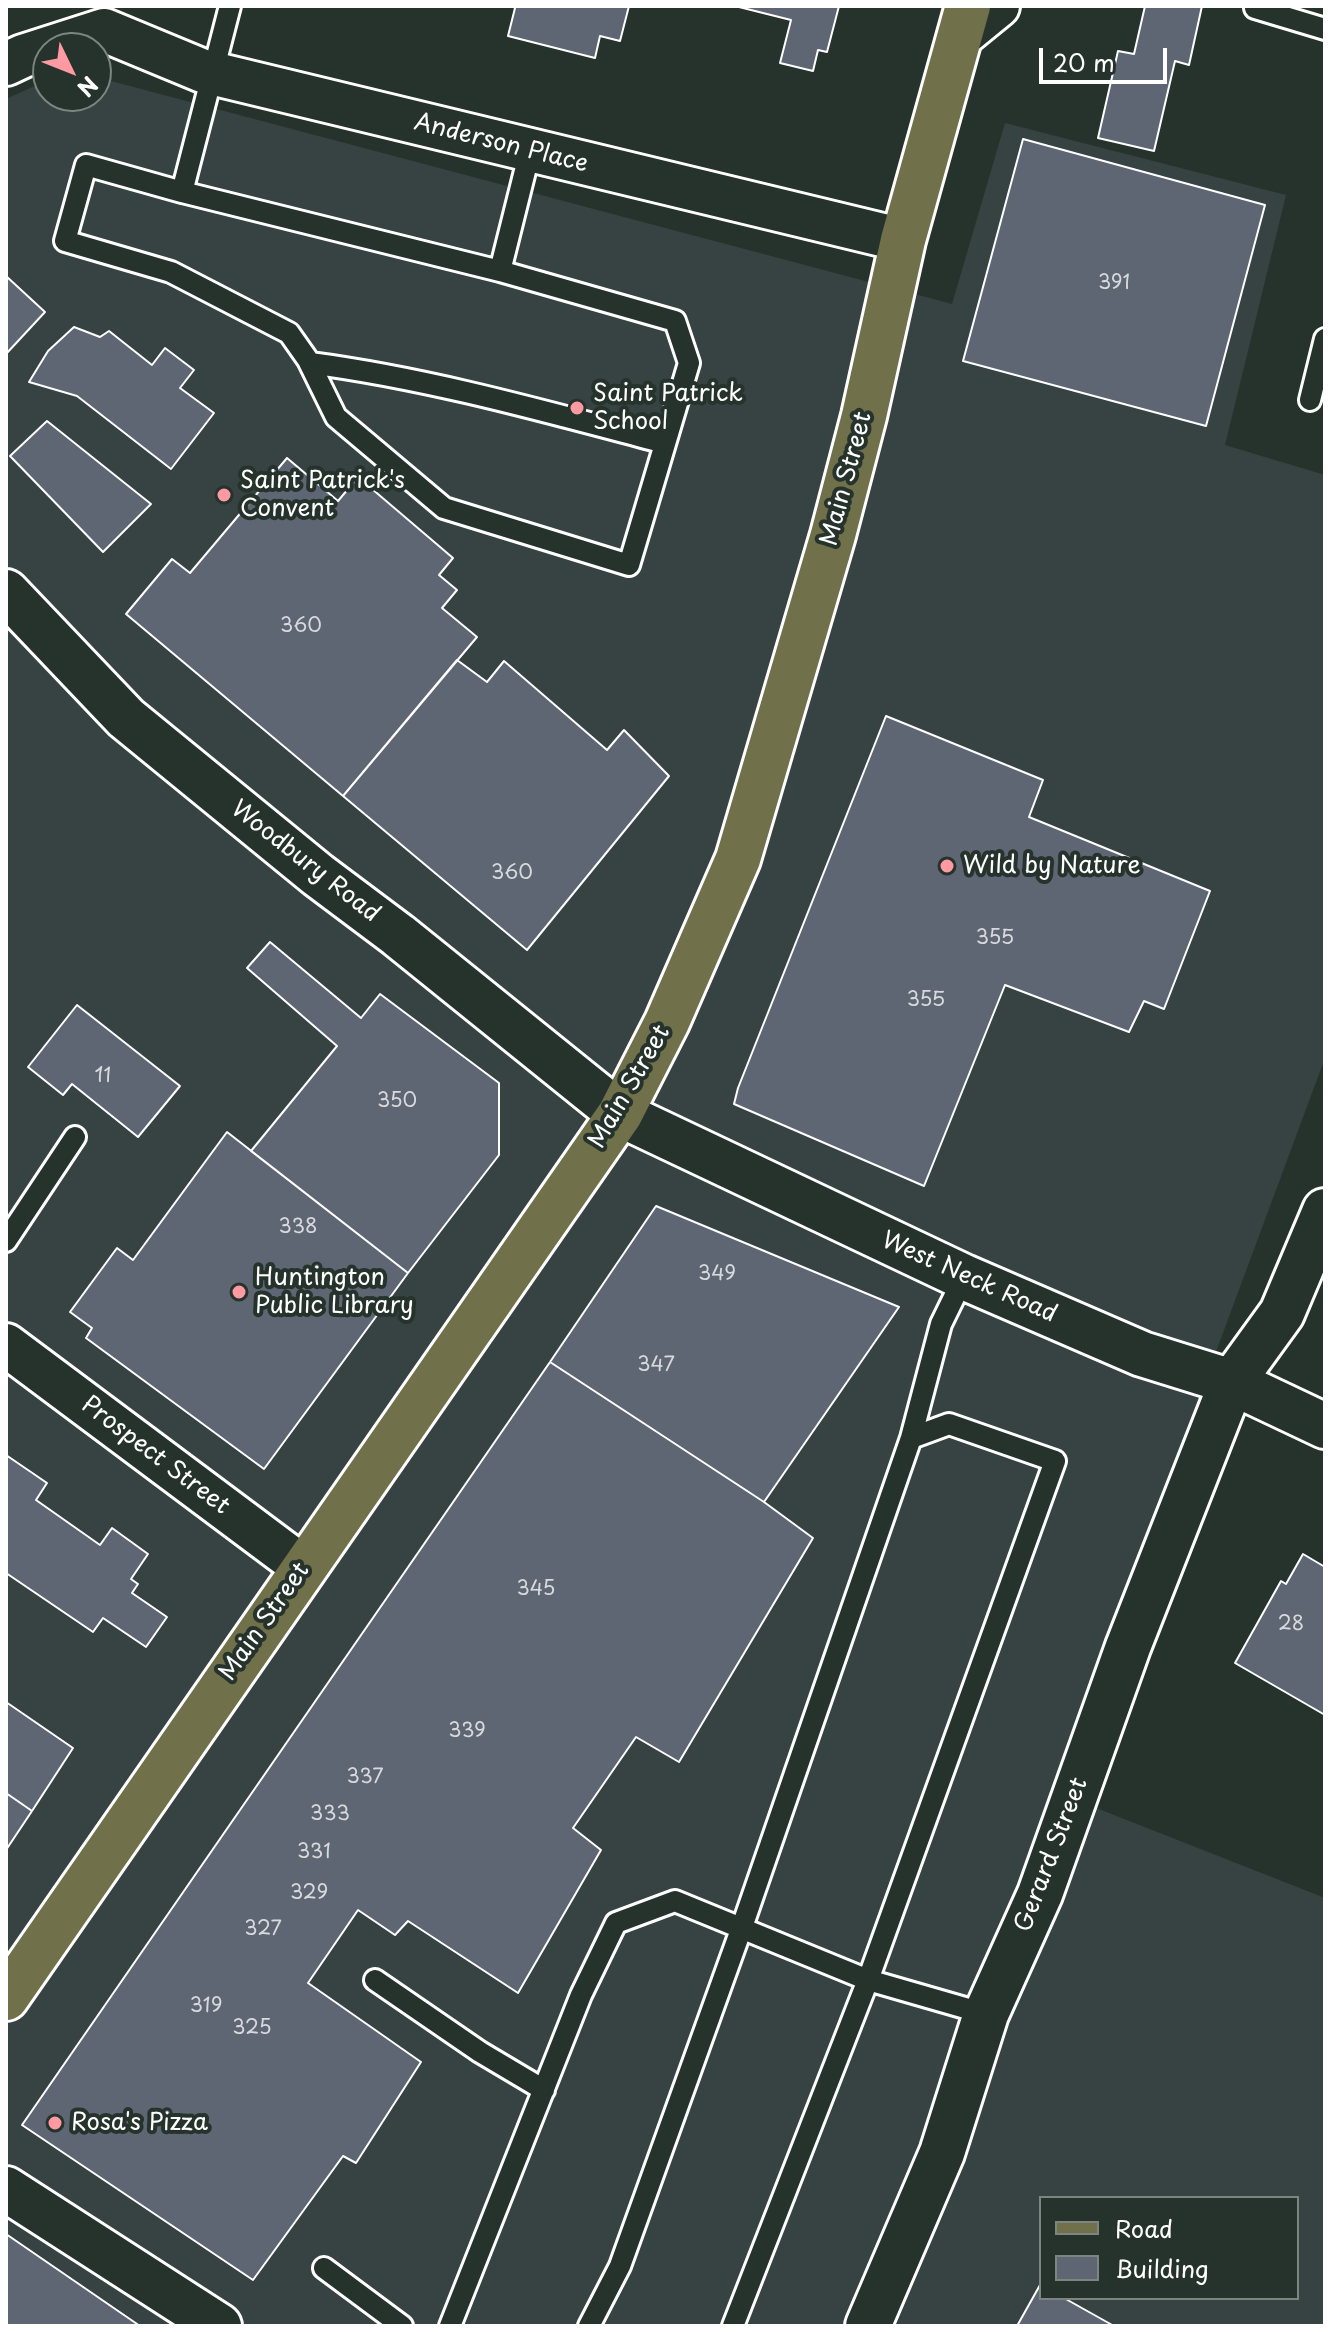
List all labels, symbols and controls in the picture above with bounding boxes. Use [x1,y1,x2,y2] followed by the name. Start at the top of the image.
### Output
[32,32,112,112] north arrow
[1043,32,1171,82] scale bar
[1053,44,1115,80] text: 20 m
[70,70,106,105] text: N
[411,108,591,180] street label: Anderson Place
[1098,271,1130,295] house number: 391
[593,380,743,436] place label: Saint Patrick School
[568,399,586,417] marker: Saint Patrick School
[815,409,879,549] street label: Main Street
[240,467,405,523] place label: Saint Patrick's Convent
[215,486,233,504] marker: Saint Patrick's Convent
[280,614,322,638] house number: 360
[225,795,385,929] street label: Woodbury Road
[963,852,1140,880] place label: Wild by Nature
[938,857,956,875] marker: Wild by Nature
[491,861,533,885] house number: 360
[976,926,1014,950] house number: 355
[907,988,945,1012] house number: 355
[583,1020,677,1154] street label: Main Street
[95,1064,111,1088] house number: 11
[377,1089,417,1113] house number: 350
[279,1215,317,1239] house number: 338
[877,1226,1061,1330] street label: West Neck Road
[698,1262,736,1286] house number: 349
[255,1264,414,1320] place label: Huntington Public Library
[230,1283,248,1301] marker: Huntington Public Library
[637,1353,675,1377] house number: 347
[75,1391,235,1521] street label: Prospect Street
[214,1557,316,1687] street label: Main Street
[517,1577,555,1601] house number: 345
[1278,1612,1304,1636] house number: 28
[448,1719,486,1743] house number: 339
[346,1765,384,1789] house number: 337
[1009,1774,1095,1936] street label: Gerard Street
[310,1802,350,1826] house number: 333
[297,1840,331,1864] house number: 331
[290,1881,328,1905] house number: 329
[244,1917,282,1941] house number: 327
[190,1994,222,2018] house number: 319
[232,2016,272,2040] house number: 325
[71,2109,208,2137] place label: Rosa's Pizza
[46,2114,64,2132] marker: Rosa's Pizza
[1039,2196,1299,2300] legend
[1115,2210,1173,2246] text: Road
[1115,2250,1209,2286] text: Building

